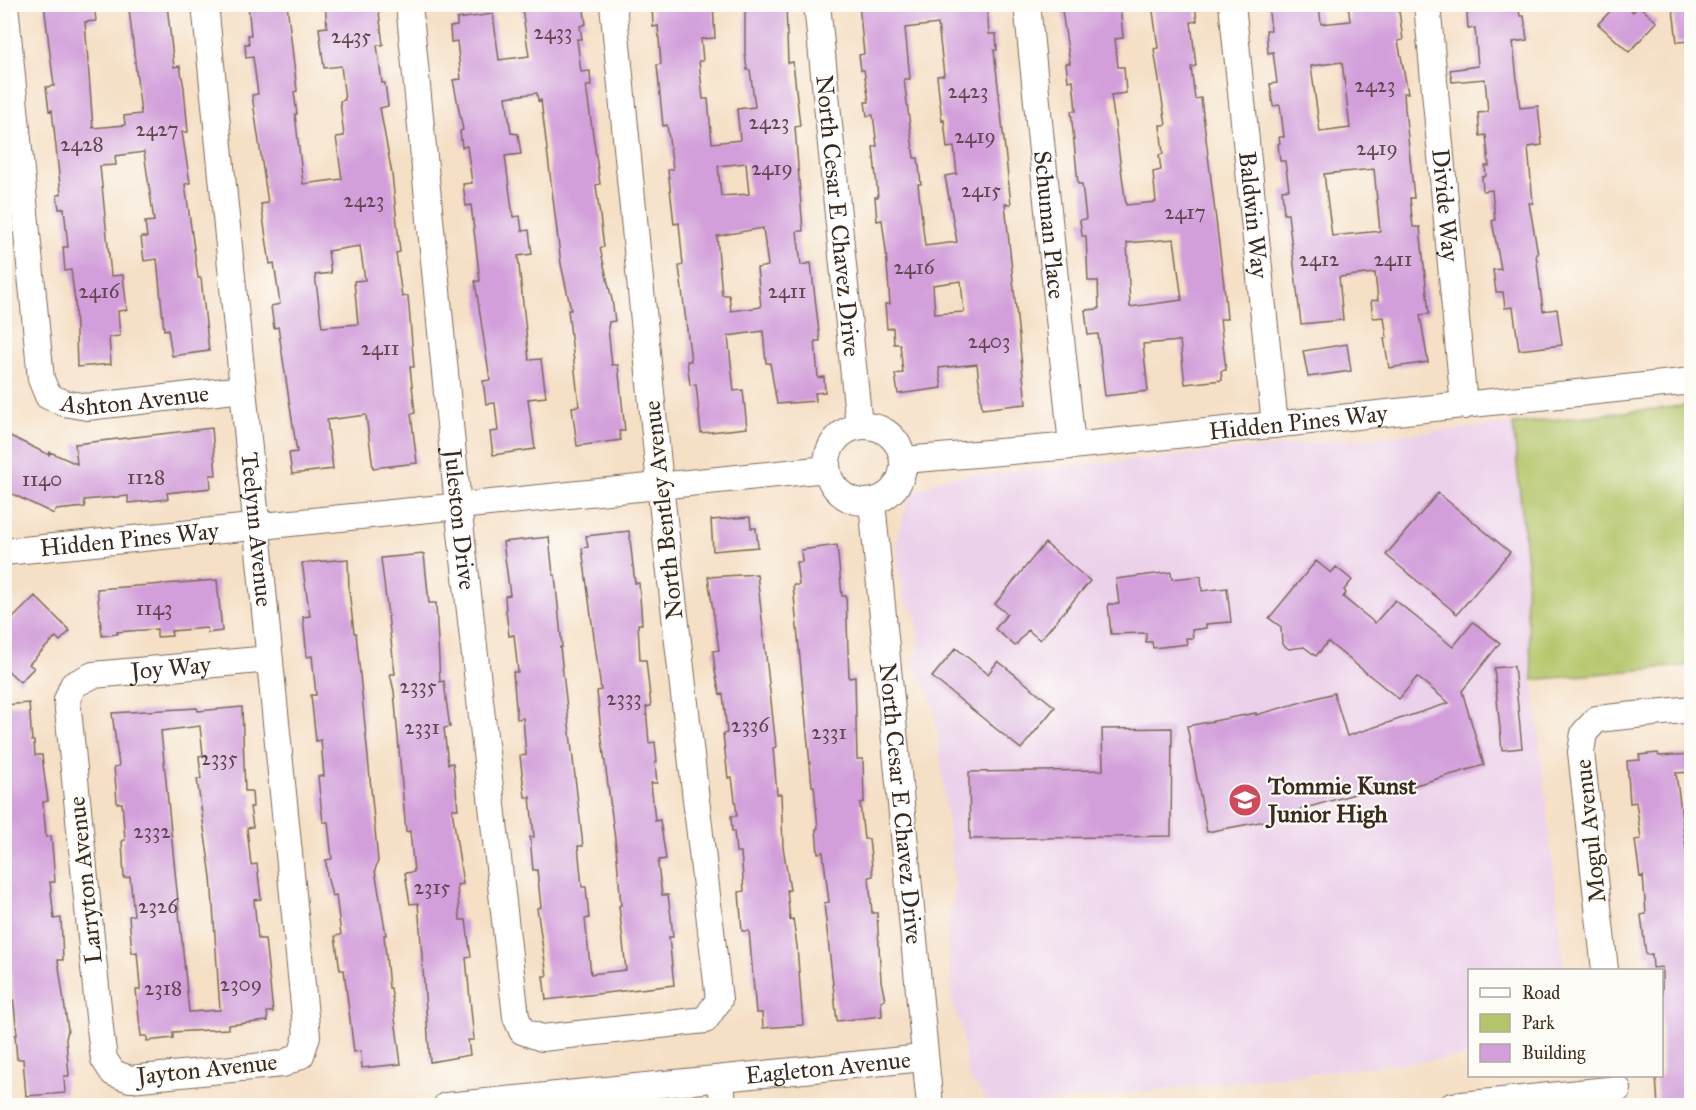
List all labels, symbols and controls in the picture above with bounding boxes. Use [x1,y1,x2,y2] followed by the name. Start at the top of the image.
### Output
[534,19,572,45] house number: 2433
[331,23,371,49] house number: 2435
[1355,72,1395,98] house number: 2423
[809,74,867,358] street label: North Cesar E Chavez Drive
[948,78,988,104] house number: 2423
[749,109,789,135] house number: 2423
[135,116,179,142] house number: 2427
[954,123,996,149] house number: 2419
[60,131,104,157] house number: 2428
[1356,135,1398,161] house number: 2419
[1425,147,1466,264] street label: Divide Way
[1027,149,1072,300] street label: Schuman Place
[1232,150,1275,281] street label: Baldwin Way
[751,155,793,181] house number: 2419
[961,177,1001,203] house number: 2415
[344,187,384,213] house number: 2423
[1164,199,1206,225] house number: 2417
[1299,246,1340,272] house number: 2412
[1374,246,1412,272] house number: 2411
[893,254,936,280] house number: 2416
[78,278,121,304] house number: 2416
[768,278,806,304] house number: 2411
[968,328,1010,354] house number: 2403
[361,335,399,361] house number: 2411
[57,378,211,422] street label: Ashton Avenue
[1207,398,1390,447] street label: Hidden Pines Way
[637,399,689,621] street label: North Bentley Avenue
[437,445,482,592] street label: Juleston Drive
[234,451,279,608] street label: Teelynn Avenue
[127,464,165,490] house number: 1128
[22,466,62,492] house number: 1140
[39,515,221,563] street label: Hidden Pines Way
[136,595,172,621] house number: 1143
[126,649,213,687] street label: Joy Way
[873,661,929,946] street label: North Cesar E Chavez Drive
[400,673,437,699] house number: 2335
[606,685,642,711] house number: 2333
[731,712,770,738] house number: 2336
[404,714,440,740] house number: 2331
[811,719,847,745] house number: 2331
[201,745,238,771] house number: 2335
[1568,757,1612,905] street label: Mogul Avenue
[1265,771,1417,829] place label: Tommie Kunst Junior High
[1227,782,1263,818] school or university icon: Tommie Kunst Junior High
[61,795,109,965] street label: Larryton Avenue
[133,818,171,844] house number: 2332
[414,874,451,900] house number: 2315
[138,893,179,919] house number: 2326
[1468,969,1663,1077] legend
[220,971,262,997] house number: 2309
[144,975,182,1001] house number: 2318
[1522,982,1560,1004] text: Road
[1522,1012,1555,1034] text: Park
[1522,1042,1586,1065] text: Building
[744,1044,912,1091] street label: Eagleton Avenue
[132,1047,279,1092] street label: Jayton Avenue

